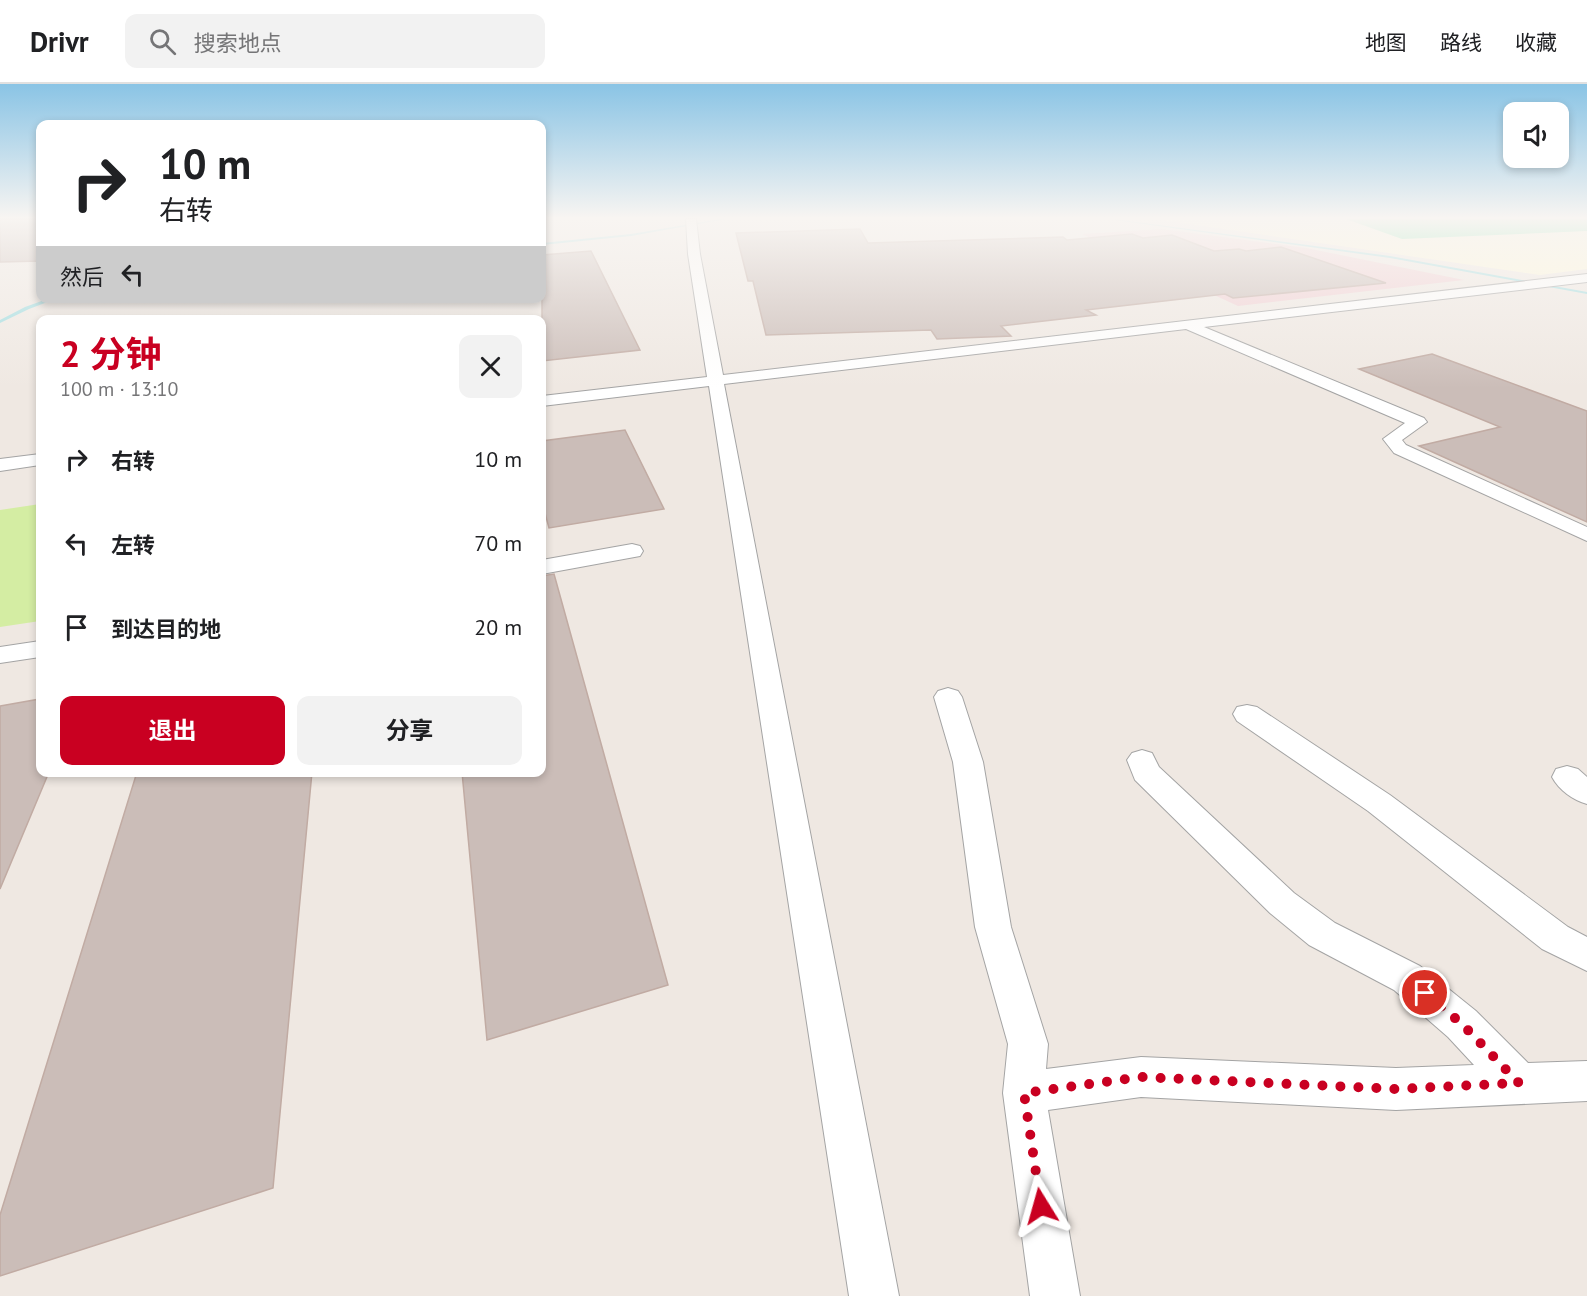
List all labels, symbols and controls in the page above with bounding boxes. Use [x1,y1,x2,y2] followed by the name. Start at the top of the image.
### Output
[125,14,545,68] search box
[30,23,89,60] text: Drivr
[146,25,179,58] icon: search
[194,29,282,57] text: 搜索地点
[1365,29,1407,56] text: 地图
[1440,29,1482,56] text: 路线
[1515,29,1557,56] text: 收藏
[1503,102,1569,168] map controls
[1503,102,1569,168] button: sound
[159,136,251,191] text: 10 m
[60,144,138,222] icon: right
[159,193,213,227] text: 右转
[116,258,149,291] icon: left
[60,263,104,291] text: 然后
[60,330,162,377] text: 2 分钟
[459,335,522,398] button: close
[60,376,178,402] text: 100 m · 13:10
[60,443,93,476] icon: right
[474,445,522,473] text: 10 m
[111,447,155,475] text: 右转
[60,527,93,560] icon: left
[474,529,522,557] text: 70 m
[111,531,155,559] text: 左转
[60,611,93,644] icon: arrive
[474,613,522,641] text: 20 m
[111,615,221,643] text: 到达目的地
[60,696,285,765] button: 退出
[297,696,522,765] button: 分享
[1399,967,1450,1018] pin
[1408,976,1441,1009] icon: arrive
[1009,1174,1073,1238] position arrow

